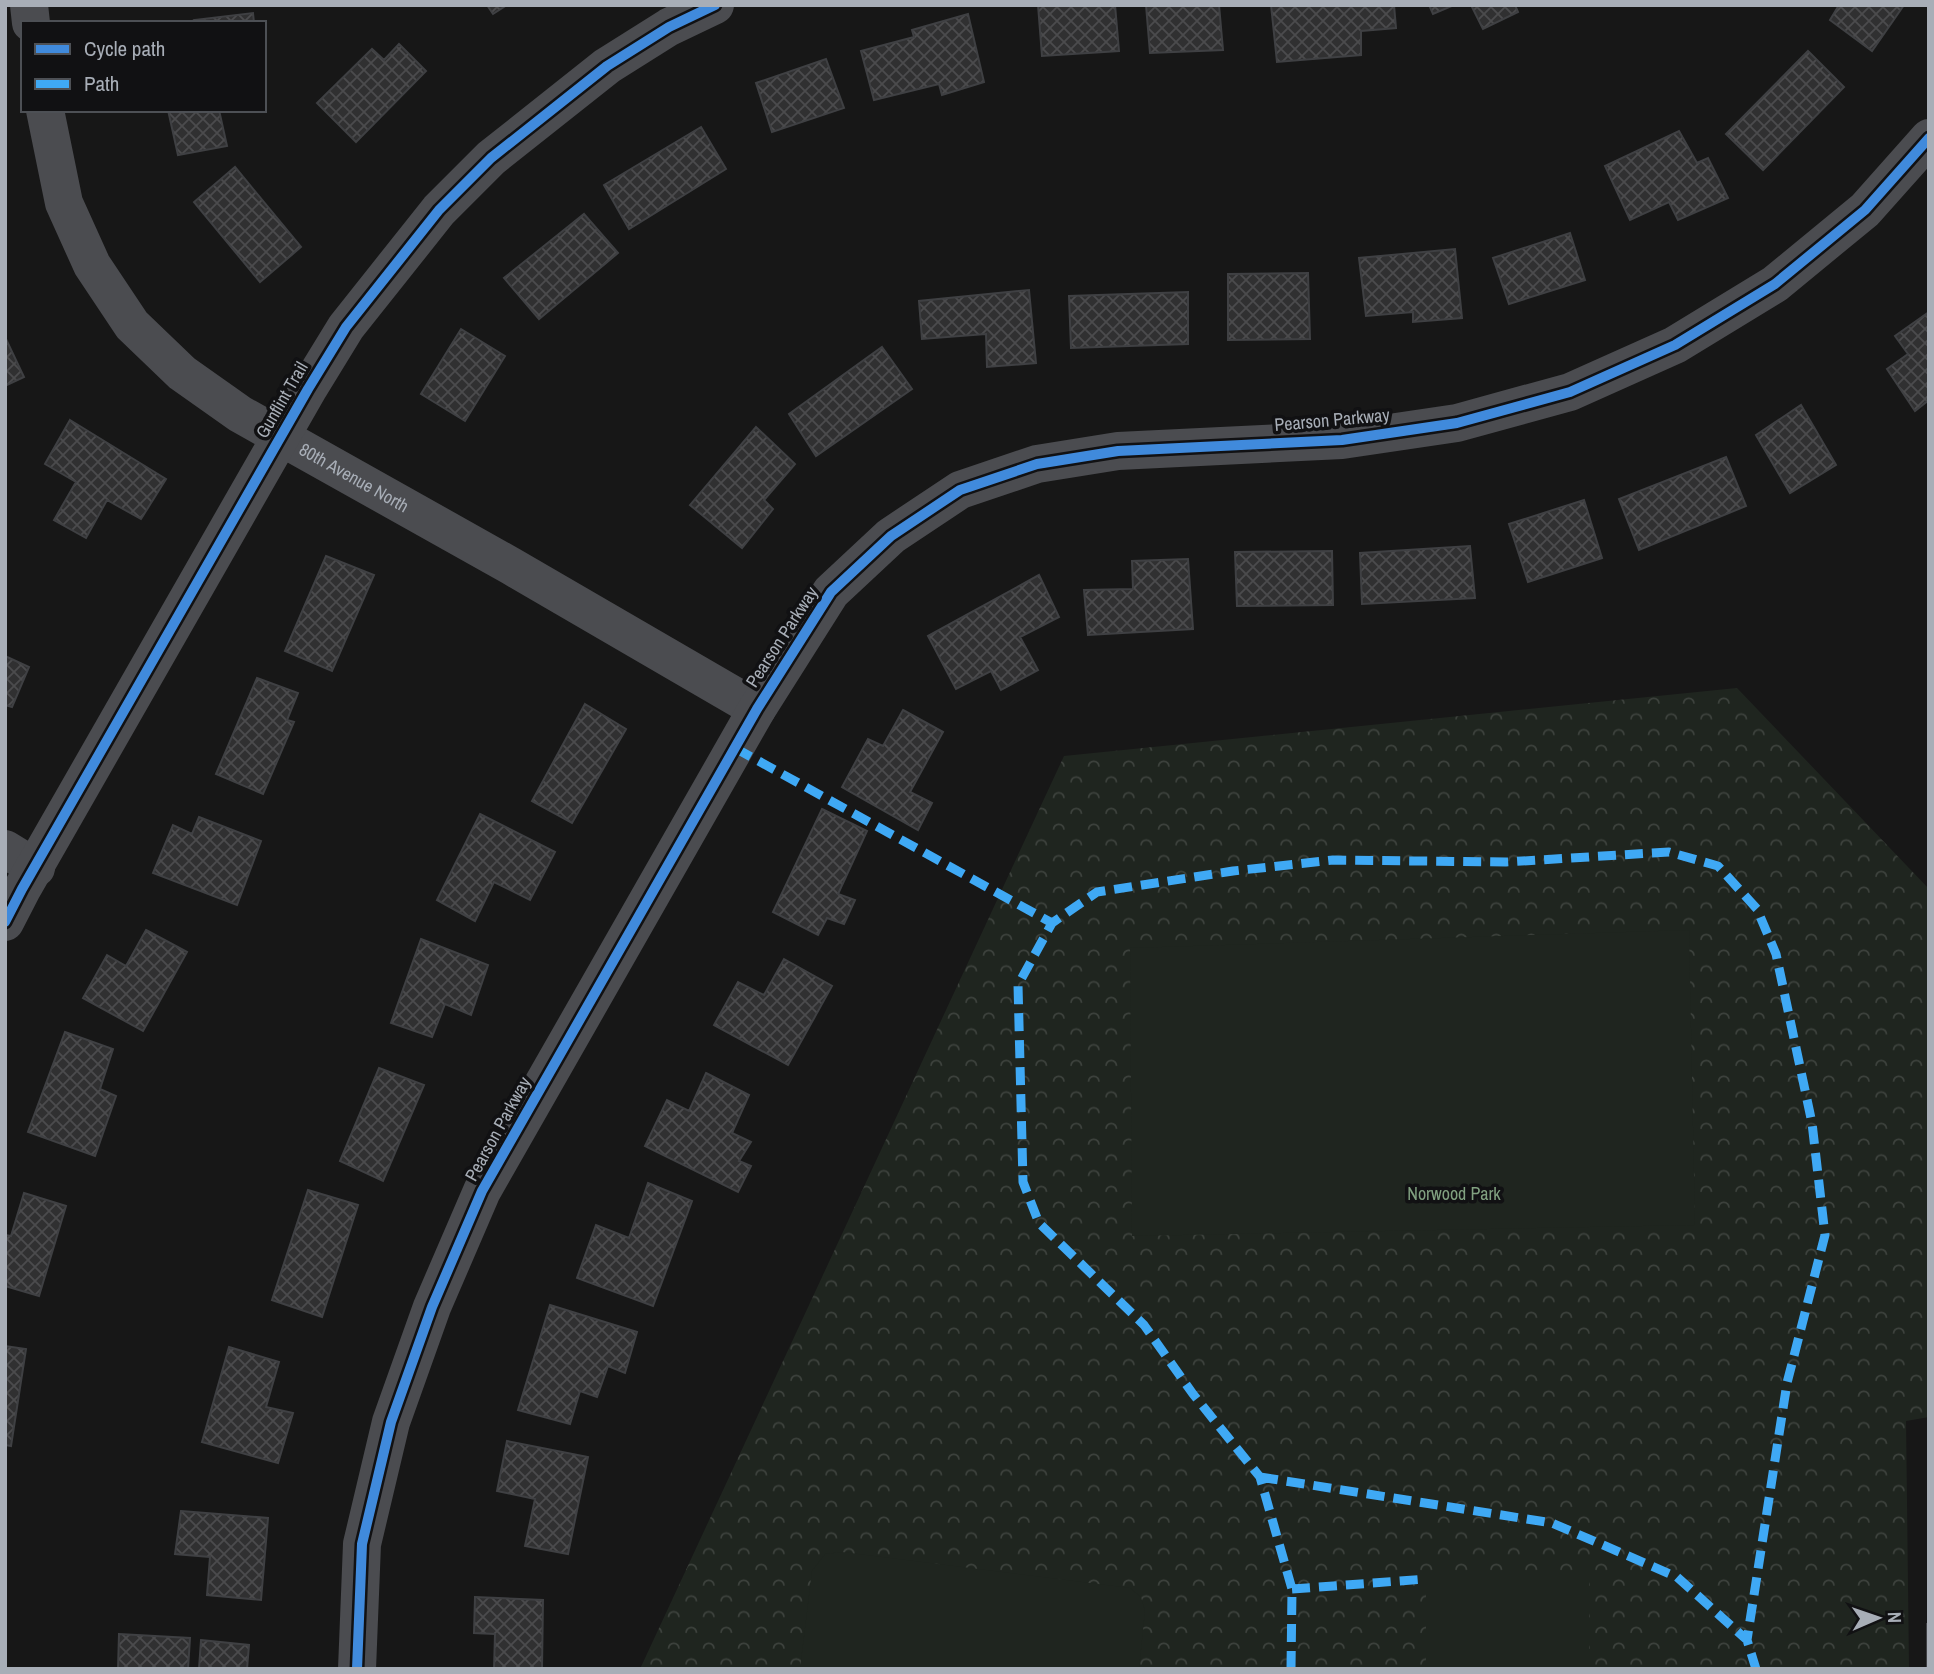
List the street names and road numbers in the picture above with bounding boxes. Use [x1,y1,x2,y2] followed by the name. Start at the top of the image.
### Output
[250,357,314,443] street label: Gunflint Trail
[1273,402,1391,437] street label: Pearson Parkway
[295,437,414,518] street label: 80th Avenue North
[740,581,824,692] street label: Pearson Parkway
[459,1072,537,1185] street label: Pearson Parkway

